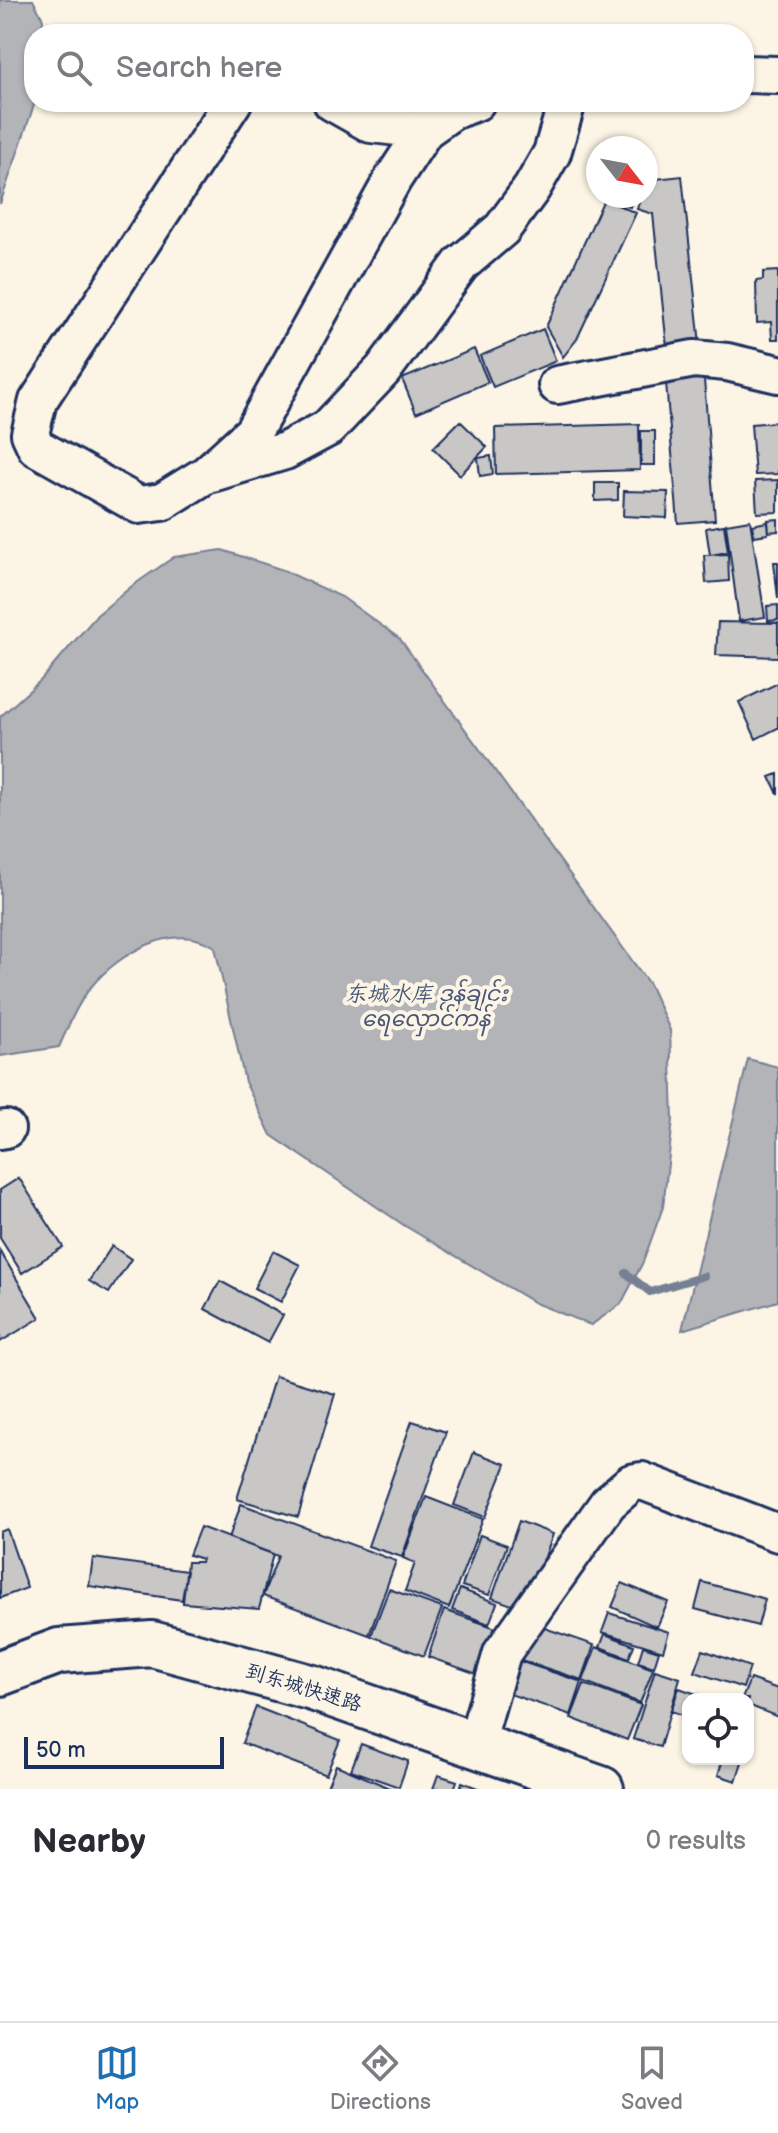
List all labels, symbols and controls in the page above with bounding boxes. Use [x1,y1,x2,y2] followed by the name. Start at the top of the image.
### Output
[24,24,754,112] search box
[52,46,96,90] icon: search
[116,50,282,86] text: Search here
[586,136,658,208] north arrow
[345,978,509,1037] water label: 东城水库 ဒွန်ချင်း ရေလှောင်ကန်
[243,1659,366,1717] street label: 到东城快速路
[682,1693,754,1765] map controls
[682,1693,754,1765] button: locate
[24,1733,224,1769] scale bar
[36,1737,86,1764] text: 50 m
[32,1821,146,1862] text: Nearby
[646,1826,746,1857] text: 0 results
[95,2041,139,2116] tab: Map
[330,2041,431,2116] tab: Directions
[621,2041,683,2116] tab: Saved

